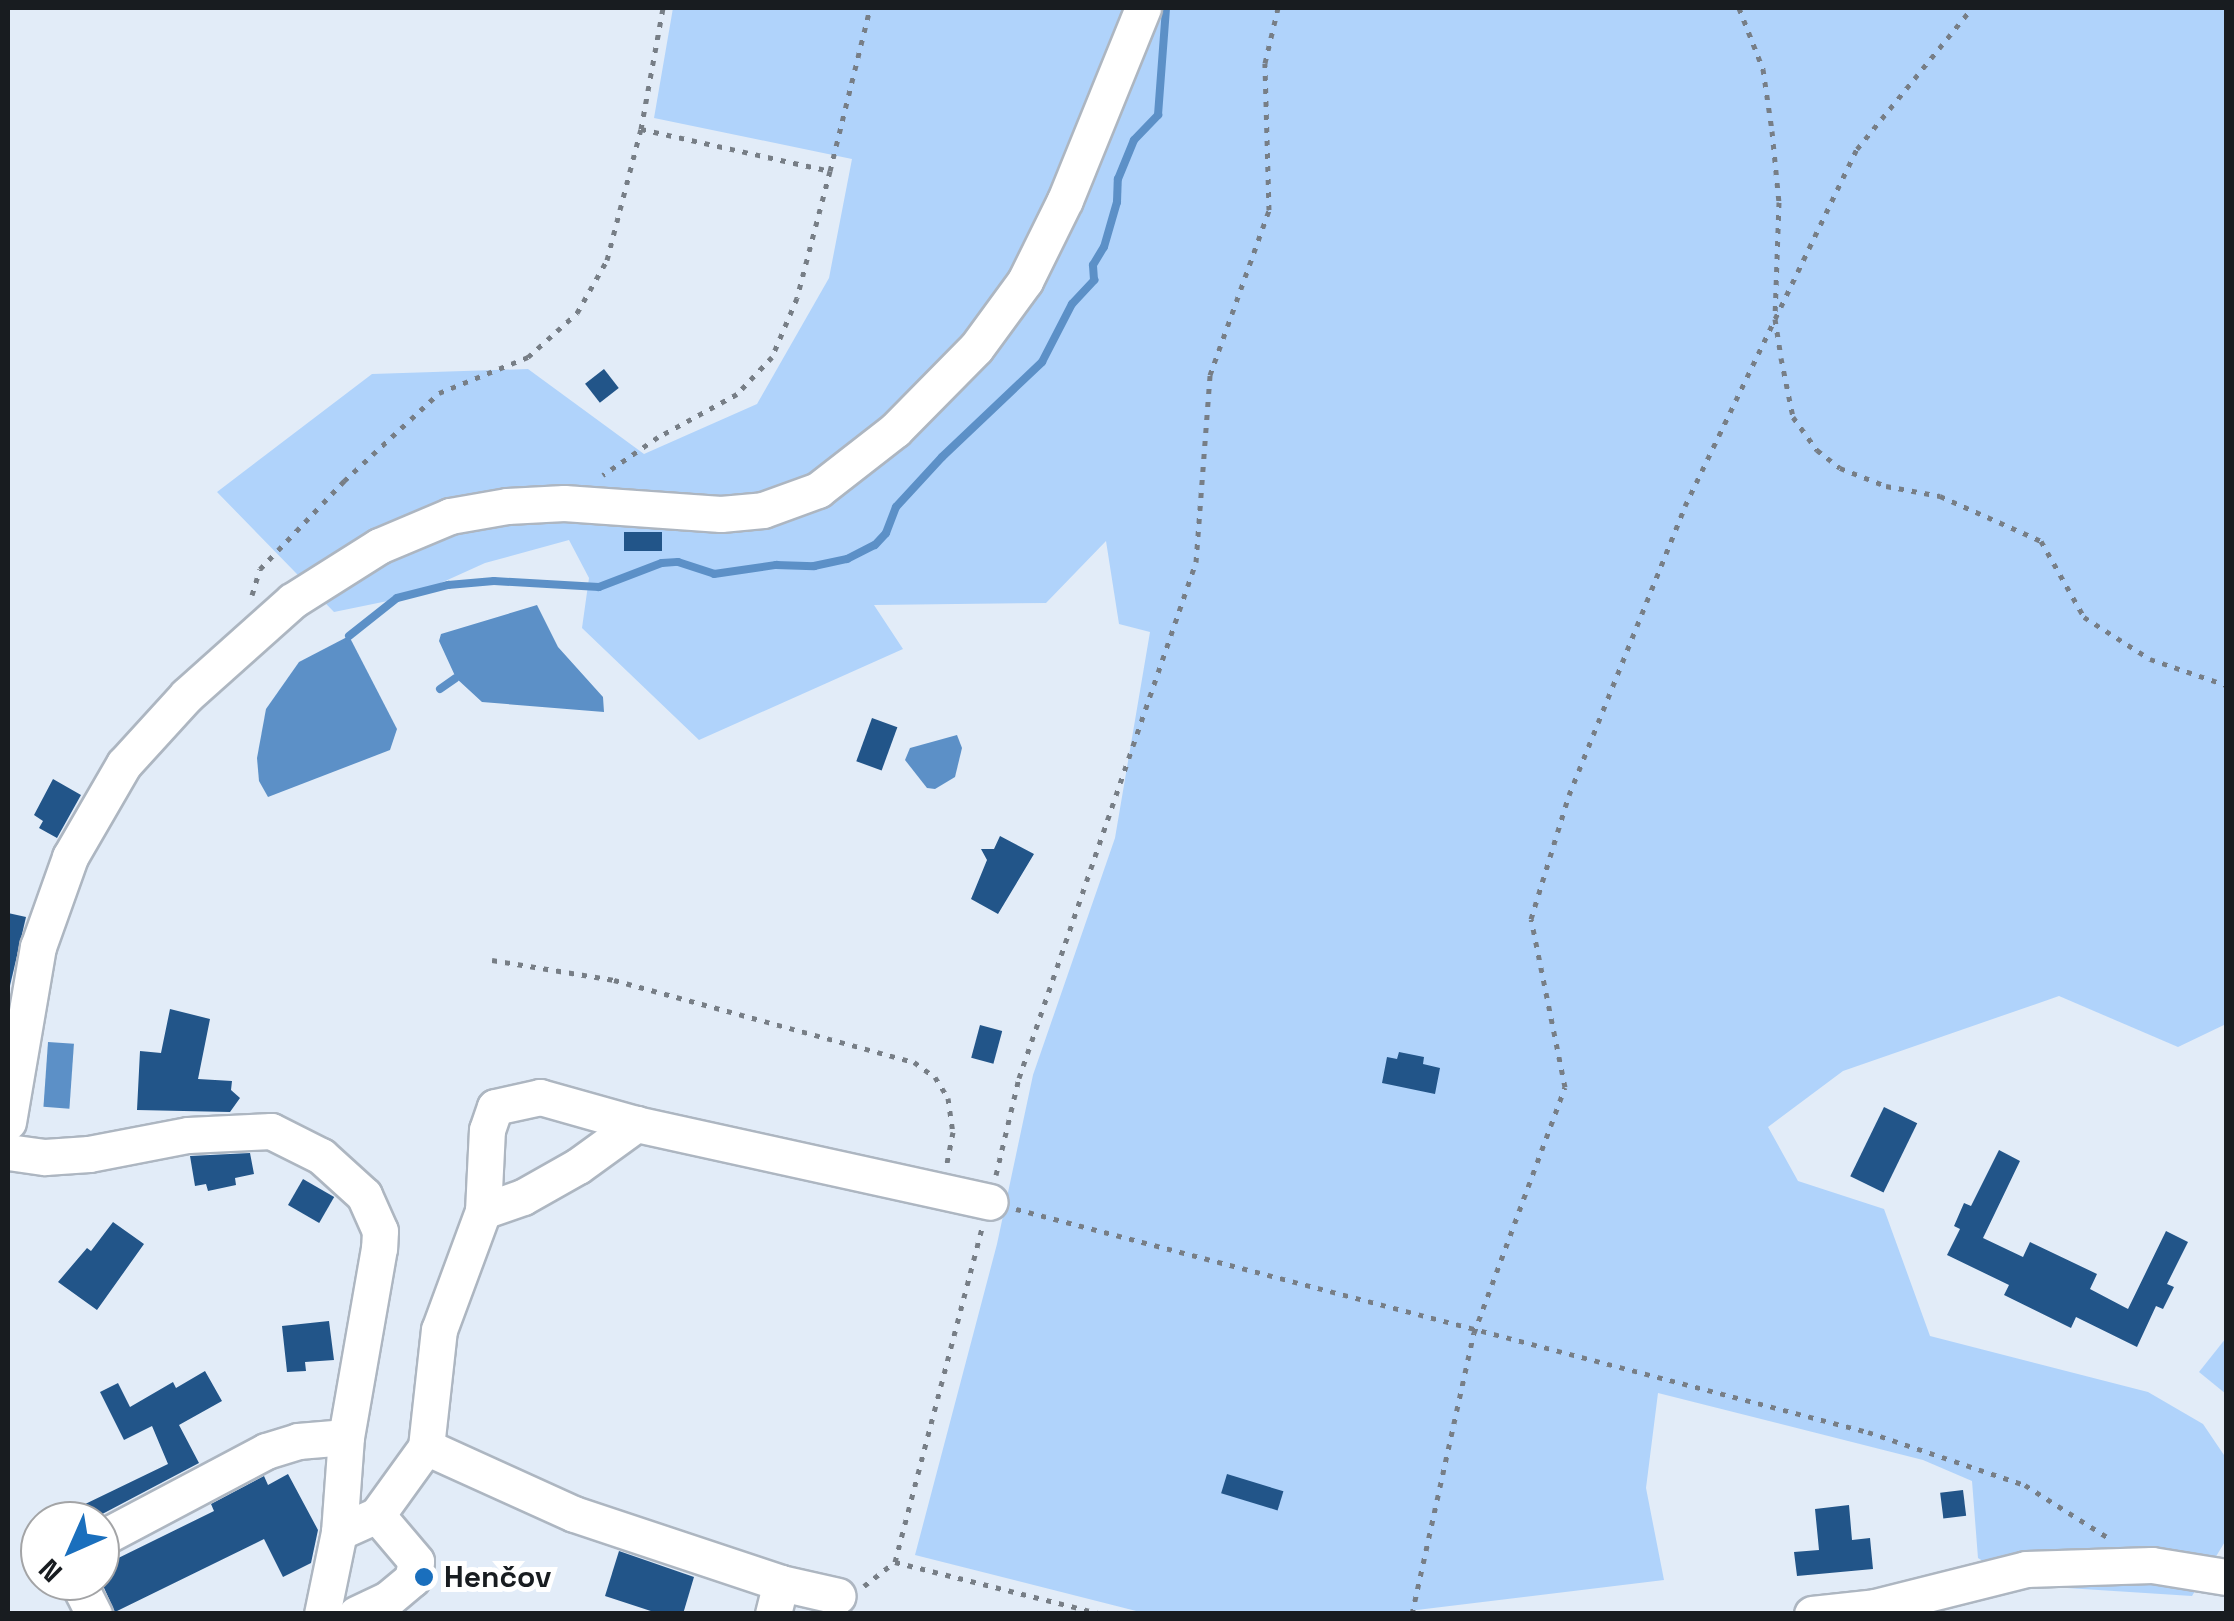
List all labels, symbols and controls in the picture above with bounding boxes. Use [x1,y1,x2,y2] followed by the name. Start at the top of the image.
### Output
[20,1501,120,1601] north arrow
[31,1551,70,1590] text: N
[444,1559,551,1595] place label: Henčov
[413,1566,435,1588] marker: Henčov

